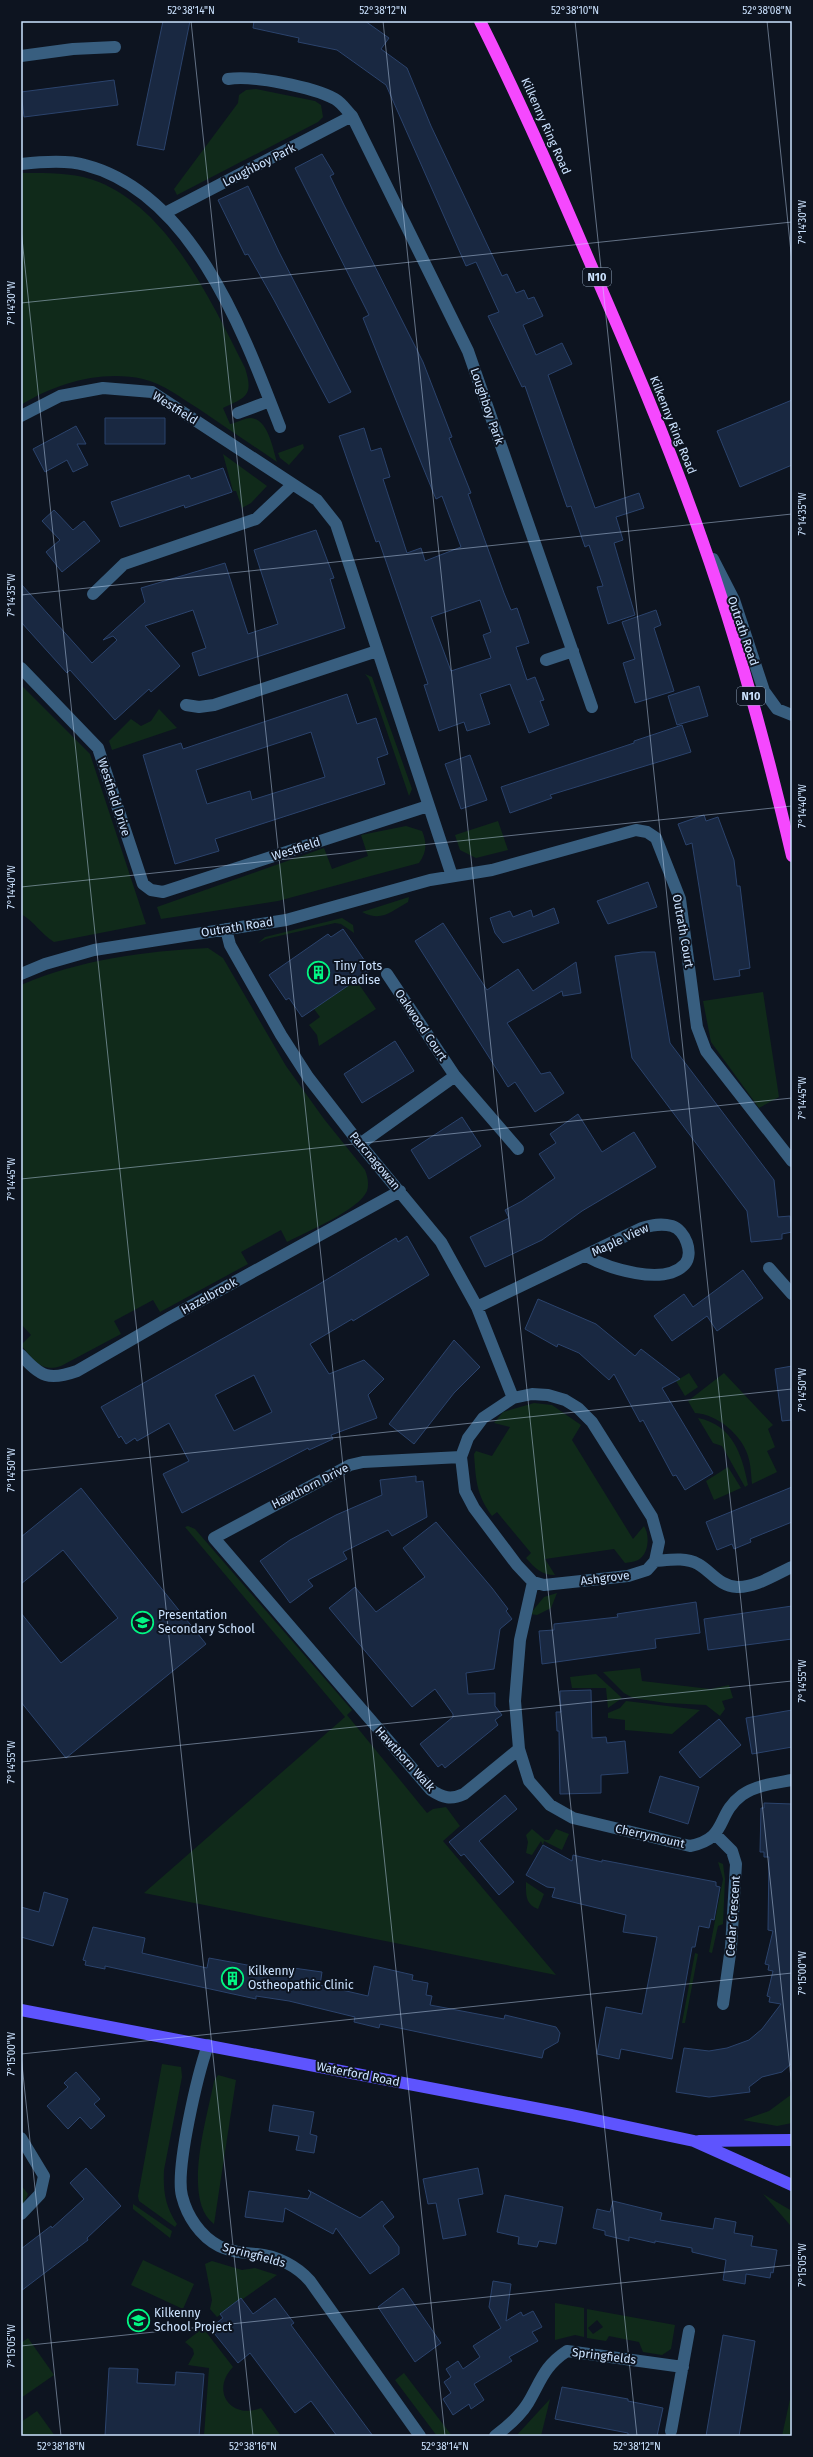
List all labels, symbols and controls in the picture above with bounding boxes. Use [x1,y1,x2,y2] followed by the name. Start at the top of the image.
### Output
[167,5,215,17] text: 52°38'14"N
[359,5,407,17] text: 52°38'12"N
[551,5,599,17] text: 52°38'10"N
[742,5,792,17] text: 52°38'08"N
[518,75,574,177] street label: Kilkenny Ring Road
[220,140,298,189] street label: Loughboy Park
[797,199,809,244] text: 7°14'30"W
[583,268,611,286] road number: N10
[6,280,18,325] text: 7°14'30"W
[467,366,507,447] street label: Loughboy Park
[647,374,699,476] street label: Kilkenny Ring Road
[150,389,200,427] street label: Westfield
[797,492,809,536] text: 7°14'35"W
[6,573,18,617] text: 7°14'35"W
[725,594,761,668] street label: Outrath Road
[737,687,765,705] road number: N10
[95,756,133,838] street label: Westfield Drive
[797,783,809,828] text: 7°14'40"W
[270,835,322,863] street label: Westfield
[6,864,18,909] text: 7°14'40"W
[670,893,696,969] street label: Outrath Court
[200,914,274,940] street label: Outrath Road
[334,959,383,987] place label: Tiny Tots Paradise
[305,960,331,986] building icon: Tiny Tots Paradise
[392,987,450,1064] street label: Oakwood Court
[797,1076,809,1119] text: 7°14'45"W
[347,1129,403,1193] street label: Parcnagowan
[6,1157,18,1200] text: 7°14'45"W
[589,1221,651,1259] street label: Maple View
[179,1275,240,1317] street label: Hazelbrook
[797,1367,809,1412] text: 7°14'50"W
[6,1447,18,1492] text: 7°14'50"W
[269,1461,351,1511] street label: Hawthorn Drive
[580,1568,630,1588] street label: Ashgrove
[158,1608,255,1636] place label: Presentation Secondary School
[130,1609,156,1635] school or university icon: Presentation Secondary School
[797,1659,809,1703] text: 7°14'55"W
[372,1724,438,1795] street label: Hawthorn Walk
[6,1740,18,1784] text: 7°14'55"W
[614,1821,687,1851] street label: Cherrymount
[723,1875,743,1957] street label: Cedar Crescent
[797,1950,809,1995] text: 7°15'00"W
[248,1964,354,1992] place label: Kilkenny Ostheopathic Clinic
[219,1965,245,1991] building icon: Kilkenny Ostheopathic Clinic
[6,2031,18,2076] text: 7°15'00"W
[315,2059,401,2089] street label: Waterford Road
[221,2240,287,2270] street label: Springfields
[797,2243,809,2287] text: 7°15'05"W
[154,2306,233,2334] place label: Kilkenny School Project
[125,2307,151,2333] school or university icon: Kilkenny School Project
[6,2324,18,2368] text: 7°15'05"W
[571,2345,637,2367] street label: Springfields
[37,2441,85,2453] text: 52°38'18"N
[229,2441,277,2453] text: 52°38'16"N
[421,2441,469,2453] text: 52°38'14"N
[613,2441,661,2453] text: 52°38'12"N

